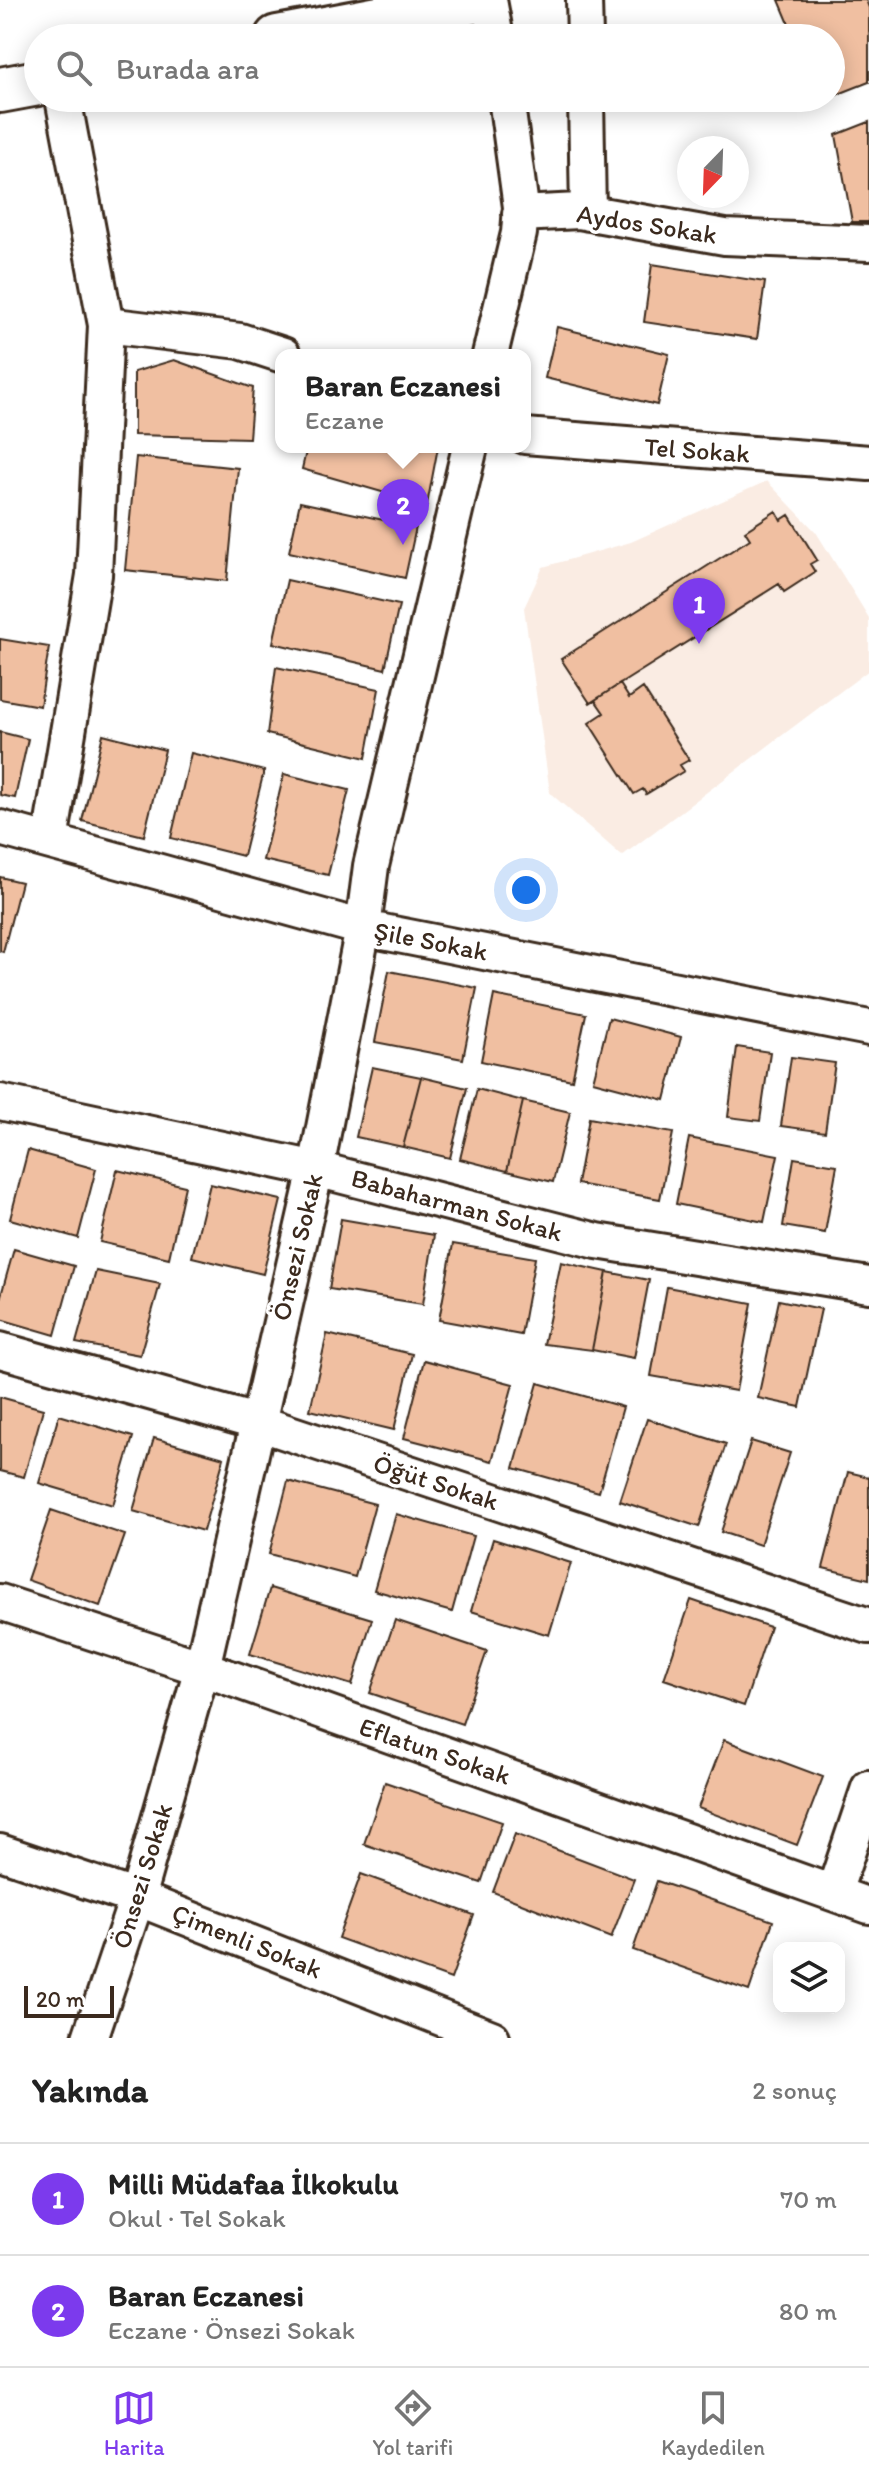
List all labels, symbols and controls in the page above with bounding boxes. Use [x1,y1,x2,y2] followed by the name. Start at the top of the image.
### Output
[24,24,845,112] search box
[52,46,96,90] icon: search
[116,50,259,87] text: Burada ara
[677,136,749,208] north arrow
[575,197,719,251] street label: Aydos Sokak
[275,349,531,453] popup
[305,367,501,404] text: Baran Eczanesi
[305,404,384,436] text: Eczane
[643,430,751,470] street label: Tel Sokak
[377,479,429,545] pin: 2
[673,578,725,644] pin: 1
[506,870,546,910] your location
[372,914,491,968] street label: Şile Sokak
[348,1161,567,1249] street label: Babaharman Sokak
[265,1170,329,1324] street label: Önsezi Sokak
[369,1447,503,1517] street label: Öğüt Sokak
[355,1710,515,1792] street label: Eflatun Sokak
[105,1800,179,1952] street label: Önsezi Sokak
[167,1896,327,1986] street label: Çimenli Sokak
[773,1942,845,2014] map controls
[773,1942,845,2014] button: layers
[24,1982,114,2018] scale bar
[36,1986,85,2013] text: 20 m
[32,2070,148,2111] text: Yakında
[752,2074,837,2106] text: 2 sonuç
[108,2165,399,2202] text: Milli Müdafaa İlkokulu
[52,2183,64,2215] text: 1
[780,2183,837,2215] text: 70 m
[108,2202,286,2234] text: Okul · Tel Sokak
[108,2277,304,2314] text: Baran Eczanesi
[51,2295,65,2327] text: 2
[779,2295,837,2327] text: 80 m
[108,2314,355,2346] text: Eczane · Önsezi Sokak
[104,2386,165,2461] tab: Harita
[372,2386,453,2461] tab: Yol tarifi
[661,2386,765,2461] tab: Kaydedilen

